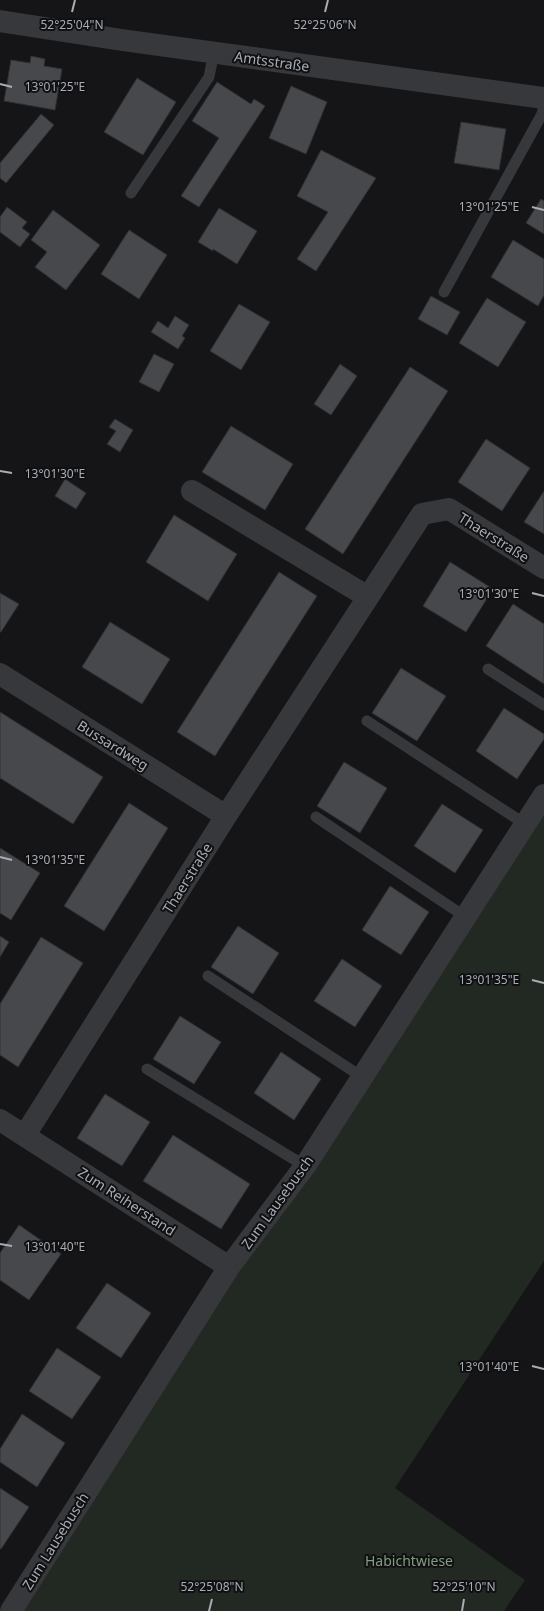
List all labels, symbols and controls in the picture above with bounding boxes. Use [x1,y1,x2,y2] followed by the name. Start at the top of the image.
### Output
[40,16,104,33] text: 52°25'04"N
[293,16,357,33] text: 52°25'06"N
[233,46,311,76] street label: Amtsstraße
[25,78,85,95] text: 13°01'25"E
[459,198,519,215] text: 13°01'25"E
[25,465,85,482] text: 13°01'30"E
[455,508,533,566] street label: Thaerstraße
[459,585,519,602] text: 13°01'30"E
[74,716,152,774] street label: Bussardweg
[158,839,216,917] street label: Thaerstraße
[25,851,85,868] text: 13°01'35"E
[459,971,519,988] text: 13°01'35"E
[237,1151,317,1253] street label: Zum Lausebusch
[75,1162,179,1240] street label: Zum Reiherstand
[25,1238,85,1255] text: 13°01'40"E
[459,1358,519,1375] text: 13°01'40"E
[17,1489,93,1593] street label: Zum Lausebusch
[365,1551,453,1570] park label: Habichtwiese
[180,1578,244,1595] text: 52°25'08"N
[432,1578,496,1595] text: 52°25'10"N

